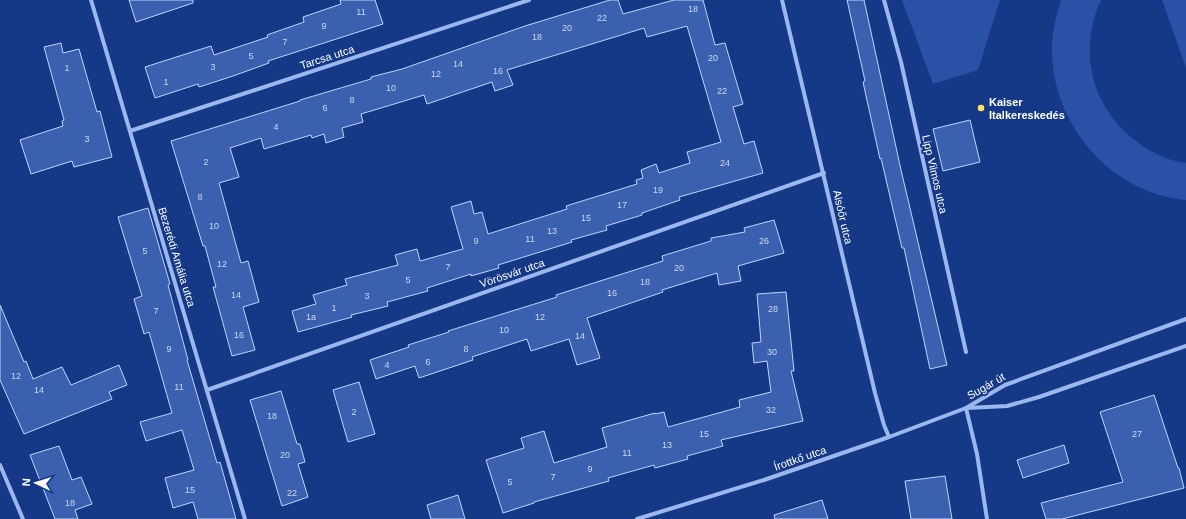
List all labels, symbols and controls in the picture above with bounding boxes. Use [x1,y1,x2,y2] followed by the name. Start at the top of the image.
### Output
[688,4,698,14] house number: 18
[356,7,366,17] house number: 11
[597,13,607,23] house number: 22
[321,21,327,31] house number: 9
[562,23,572,33] house number: 20
[532,32,542,42] house number: 18
[282,37,288,47] house number: 7
[298,42,356,71] street label: Tarcsa utca
[248,51,254,61] house number: 5
[708,53,718,63] house number: 20
[453,59,463,69] house number: 14
[210,62,216,72] house number: 3
[64,63,70,73] house number: 1
[493,66,503,76] house number: 16
[431,69,441,79] house number: 12
[163,77,169,87] house number: 1
[386,83,396,93] house number: 10
[717,86,727,96] house number: 22
[349,95,355,105] house number: 8
[989,96,1065,121] place label: Kaiser Italkereskedés
[322,103,328,113] house number: 6
[976,103,986,113] marker: Kaiser Italkereskedés
[273,122,279,132] house number: 4
[920,133,950,215] street label: Lipp Vilmos utca
[84,134,90,144] house number: 3
[203,157,209,167] house number: 2
[720,158,730,168] house number: 24
[653,185,663,195] house number: 19
[831,189,855,246] street label: Alsóőr utca
[197,192,203,202] house number: 8
[617,200,627,210] house number: 17
[156,206,198,309] street label: Bezerédi Amália utca
[581,213,591,223] house number: 15
[209,221,219,231] house number: 10
[547,226,557,236] house number: 13
[525,234,535,244] house number: 11
[473,236,479,246] house number: 9
[759,236,769,246] house number: 26
[142,246,148,256] house number: 5
[478,256,547,290] street label: Vörösvár utca
[217,259,227,269] house number: 12
[445,262,451,272] house number: 7
[674,263,684,273] house number: 20
[405,275,411,285] house number: 5
[640,277,650,287] house number: 18
[607,288,617,298] house number: 16
[231,290,241,300] house number: 14
[364,291,370,301] house number: 3
[331,303,337,313] house number: 1
[768,304,778,314] house number: 28
[153,306,159,316] house number: 7
[306,312,316,322] house number: 1a
[535,312,545,322] house number: 12
[499,325,509,335] house number: 10
[234,330,244,340] house number: 16
[575,331,585,341] house number: 14
[166,344,172,354] house number: 9
[463,344,469,354] house number: 8
[767,347,777,357] house number: 30
[425,357,431,367] house number: 6
[384,360,390,370] house number: 4
[965,370,1007,402] street label: Sugár út
[11,371,21,381] house number: 12
[174,382,184,392] house number: 11
[34,385,44,395] house number: 14
[766,405,776,415] house number: 32
[351,407,357,417] house number: 2
[267,411,277,421] house number: 18
[699,429,709,439] house number: 15
[1132,429,1142,439] house number: 27
[662,440,672,450] house number: 13
[772,443,829,473] street label: Írottkő utca
[622,448,632,458] house number: 11
[280,450,290,460] house number: 20
[16,463,56,503] north arrow
[587,464,593,474] house number: 9
[550,472,556,482] house number: 7
[507,477,513,487] house number: 5
[20,478,32,487] text: N
[185,485,195,495] house number: 15
[287,488,297,498] house number: 22
[65,498,75,508] house number: 18

